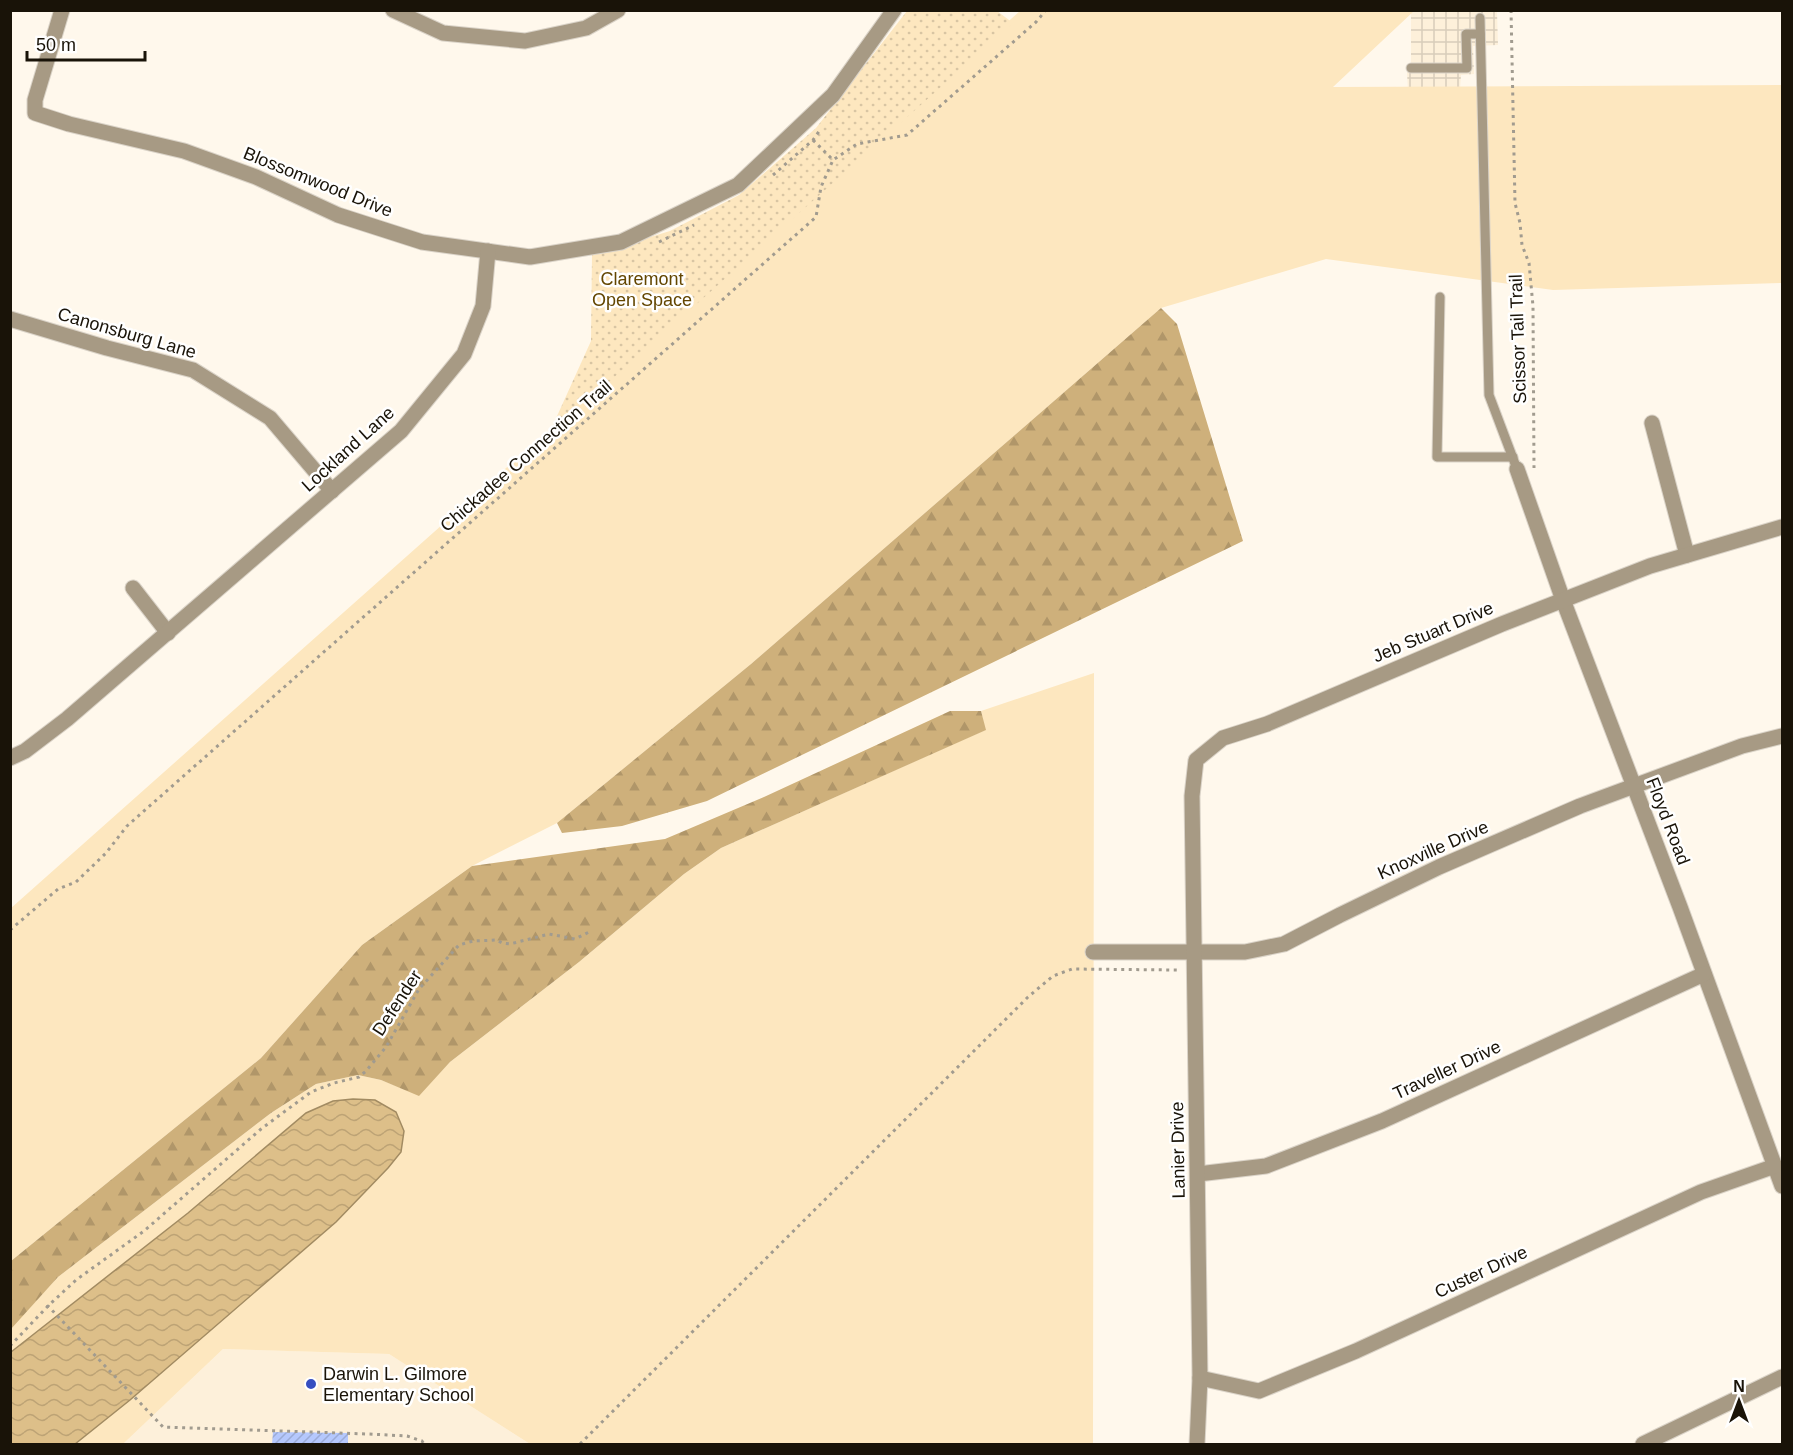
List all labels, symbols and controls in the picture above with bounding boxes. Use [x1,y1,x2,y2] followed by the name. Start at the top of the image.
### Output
[27,24,146,62] scale bar
[36,35,76,55] text: 50 m
[241,143,395,221] street label: Blossomwood Drive
[592,269,692,310] park label: Claremont Open Space
[1506,274,1530,404] street label: Scissor Tail Trail
[55,304,199,362] street label: Canonsburg Lane
[436,376,616,536] street label: Chickadee Connection Trail
[298,402,398,496] street label: Lockland Lane
[1370,598,1496,666] street label: Jeb Stuart Drive
[1642,774,1694,868] street label: Floyd Road
[1375,817,1491,883] street label: Knoxville Drive
[368,966,426,1040] street label: Defender
[1390,1036,1504,1104] street label: Traveller Drive
[1167,1101,1189,1199] street label: Lanier Drive
[1431,1242,1531,1302] street label: Custer Drive
[323,1364,474,1405] place label: Darwin L. Gilmore Elementary School
[1709,1371,1769,1431] north arrow
[304,1377,318,1391] marker: Darwin L. Gilmore Elementary School
[1733,1378,1745,1395] text: N

